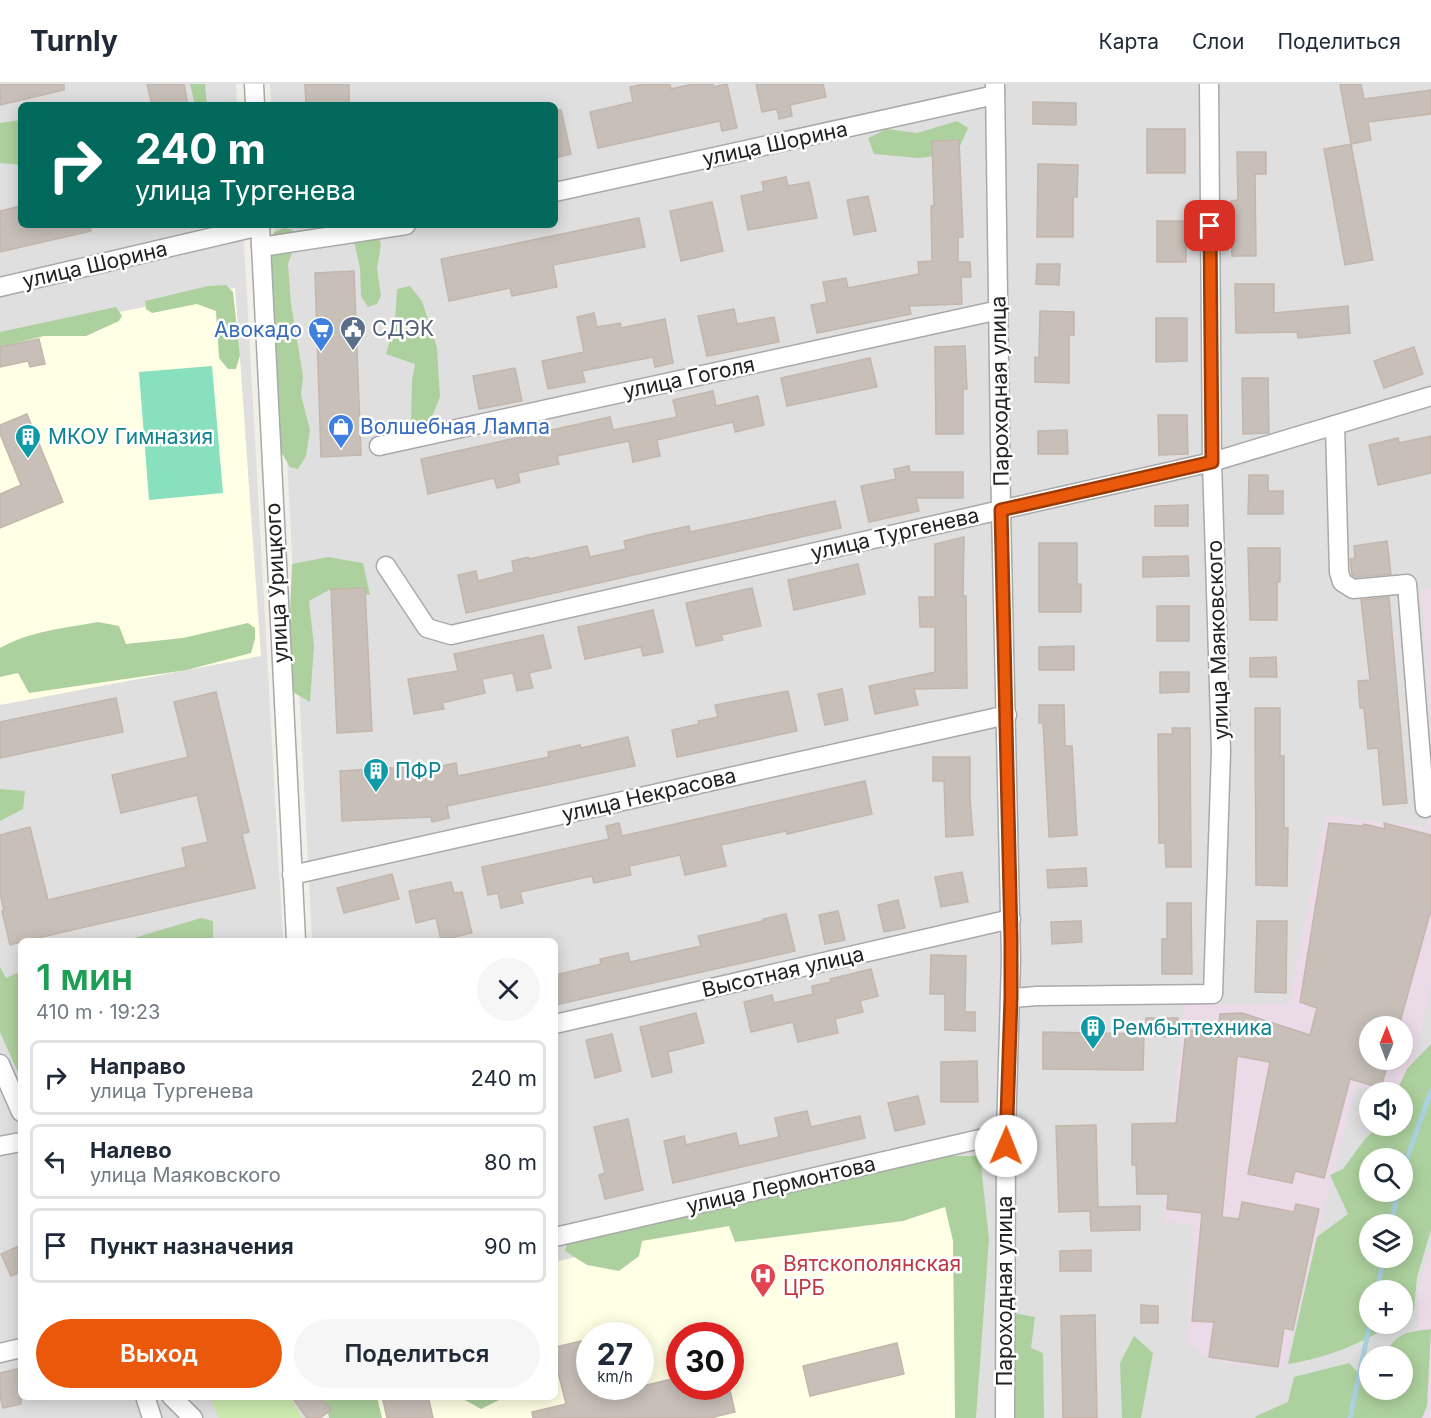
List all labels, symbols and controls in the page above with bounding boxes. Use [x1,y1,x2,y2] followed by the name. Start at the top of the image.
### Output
[30,24,118,58] text: Turnly
[1099,29,1159,54] text: Карта
[1192,29,1244,54] text: Слои
[1277,29,1401,54] text: Поделиться
[700,116,850,171] street label: улица Шорина
[135,123,266,174] text: 240 m
[36,126,114,204] icon: right
[135,174,356,207] text: улица Тургенева
[1184,200,1235,251] pin
[1193,209,1226,242] icon: arrive
[20,236,170,293] street label: улица Шорина
[985,296,1014,487] street label: Пароходная улица
[338,314,368,352] public building icon: СДЭК
[306,315,336,353] supermarket icon: Авокадо
[372,316,434,341] place label: СДЭК
[214,317,302,342] place label: Авокадо
[621,351,757,404] street label: улица Гоголя
[326,412,356,450] shop icon: Волшебная Лампа
[360,414,550,439] place label: Волшебная Лампа
[13,422,43,460] building icon: МКОУ Гимназия
[48,424,213,449] place label: МКОУ Гимназия
[260,502,293,664] street label: улица Урицкого
[808,502,981,565] street label: улица Тургенева
[1202,540,1233,741] street label: улица Маяковского
[361,756,391,794] building icon: ПФР
[395,758,441,783] place label: ПФР
[559,762,738,827] street label: улица Некрасова
[700,941,866,1002] street label: Высотная улица
[36,955,133,999] text: 1 мин
[477,958,540,1021] button: close
[36,1000,160,1024] text: 410 m · 19:23
[1078,1013,1108,1051] building icon: Рембыттехника
[1112,1015,1272,1040] place label: Рембыттехника
[1359,1016,1413,1070] north arrow
[1359,1016,1413,1400] map controls
[90,1053,186,1079] text: Направо
[39,1061,72,1094] icon: right
[470,1065,537,1091] text: 240 m
[90,1079,254,1103] text: улица Тургенева
[1359,1082,1413,1136] button: sound
[974,1114,1038,1178] position arrow
[90,1137,172,1163] text: Налево
[39,1145,72,1178] icon: left
[1359,1148,1413,1202] button: search
[484,1149,537,1175] text: 80 m
[684,1151,878,1218] street label: улица Лермонтова
[90,1163,281,1187] text: улица Маяковского
[992,1196,1017,1386] street label: Пароходная улица
[1359,1214,1413,1268] button: layers
[39,1229,72,1262] icon: arrive
[90,1233,294,1259] text: Пункт назначения
[484,1233,537,1259] text: 90 m
[783,1251,961,1300] place label: Вятскополянская ЦРБ
[748,1261,778,1299] hospital icon: Вятскополянская ЦРБ
[1359,1280,1413,1334] button: +
[36,1319,282,1388] button: Выход
[294,1319,540,1388] button: Поделиться
[666,1322,744,1400] speed limit sign: 30
[597,1336,633,1372] text: 27
[1359,1346,1413,1400] button: −
[597,1367,633,1386] text: km/h

